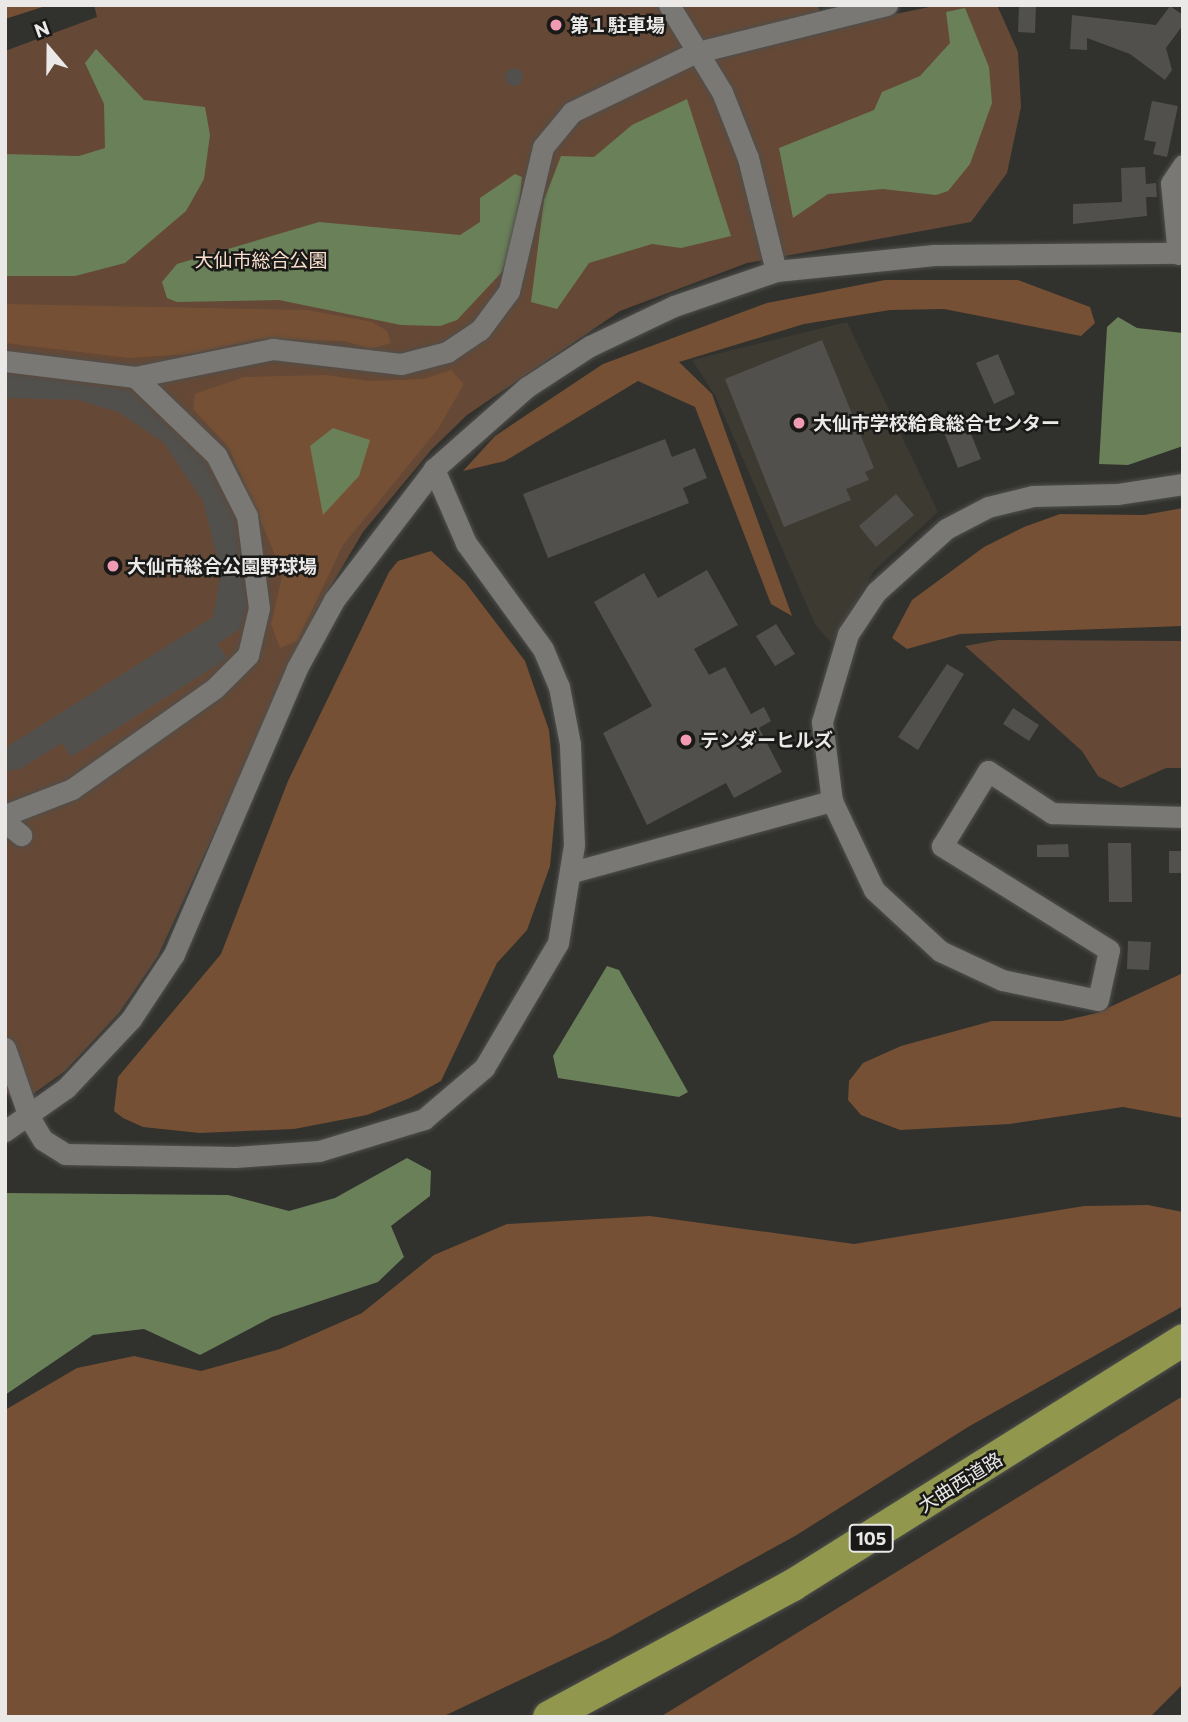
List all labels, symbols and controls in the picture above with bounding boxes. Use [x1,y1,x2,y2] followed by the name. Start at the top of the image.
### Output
[14,14,84,84] north arrow
[570,14,665,36] place label: 第１駐車場
[31,16,52,42] text: N
[548,17,564,33] marker: 第１駐車場
[195,249,327,271] park label: 大仙市総合公園
[813,412,1060,434] place label: 大仙市学校給食総合センター
[791,415,807,431] marker: 大仙市学校給食総合センター
[127,555,317,577] place label: 大仙市総合公園野球場
[105,558,121,574] marker: 大仙市総合公園野球場
[700,729,833,751] place label: テンダーヒルズ
[678,732,694,748] marker: テンダーヒルズ
[914,1447,1006,1517] street label: 大曲西道路
[848,1524,894,1553] road number: 105

